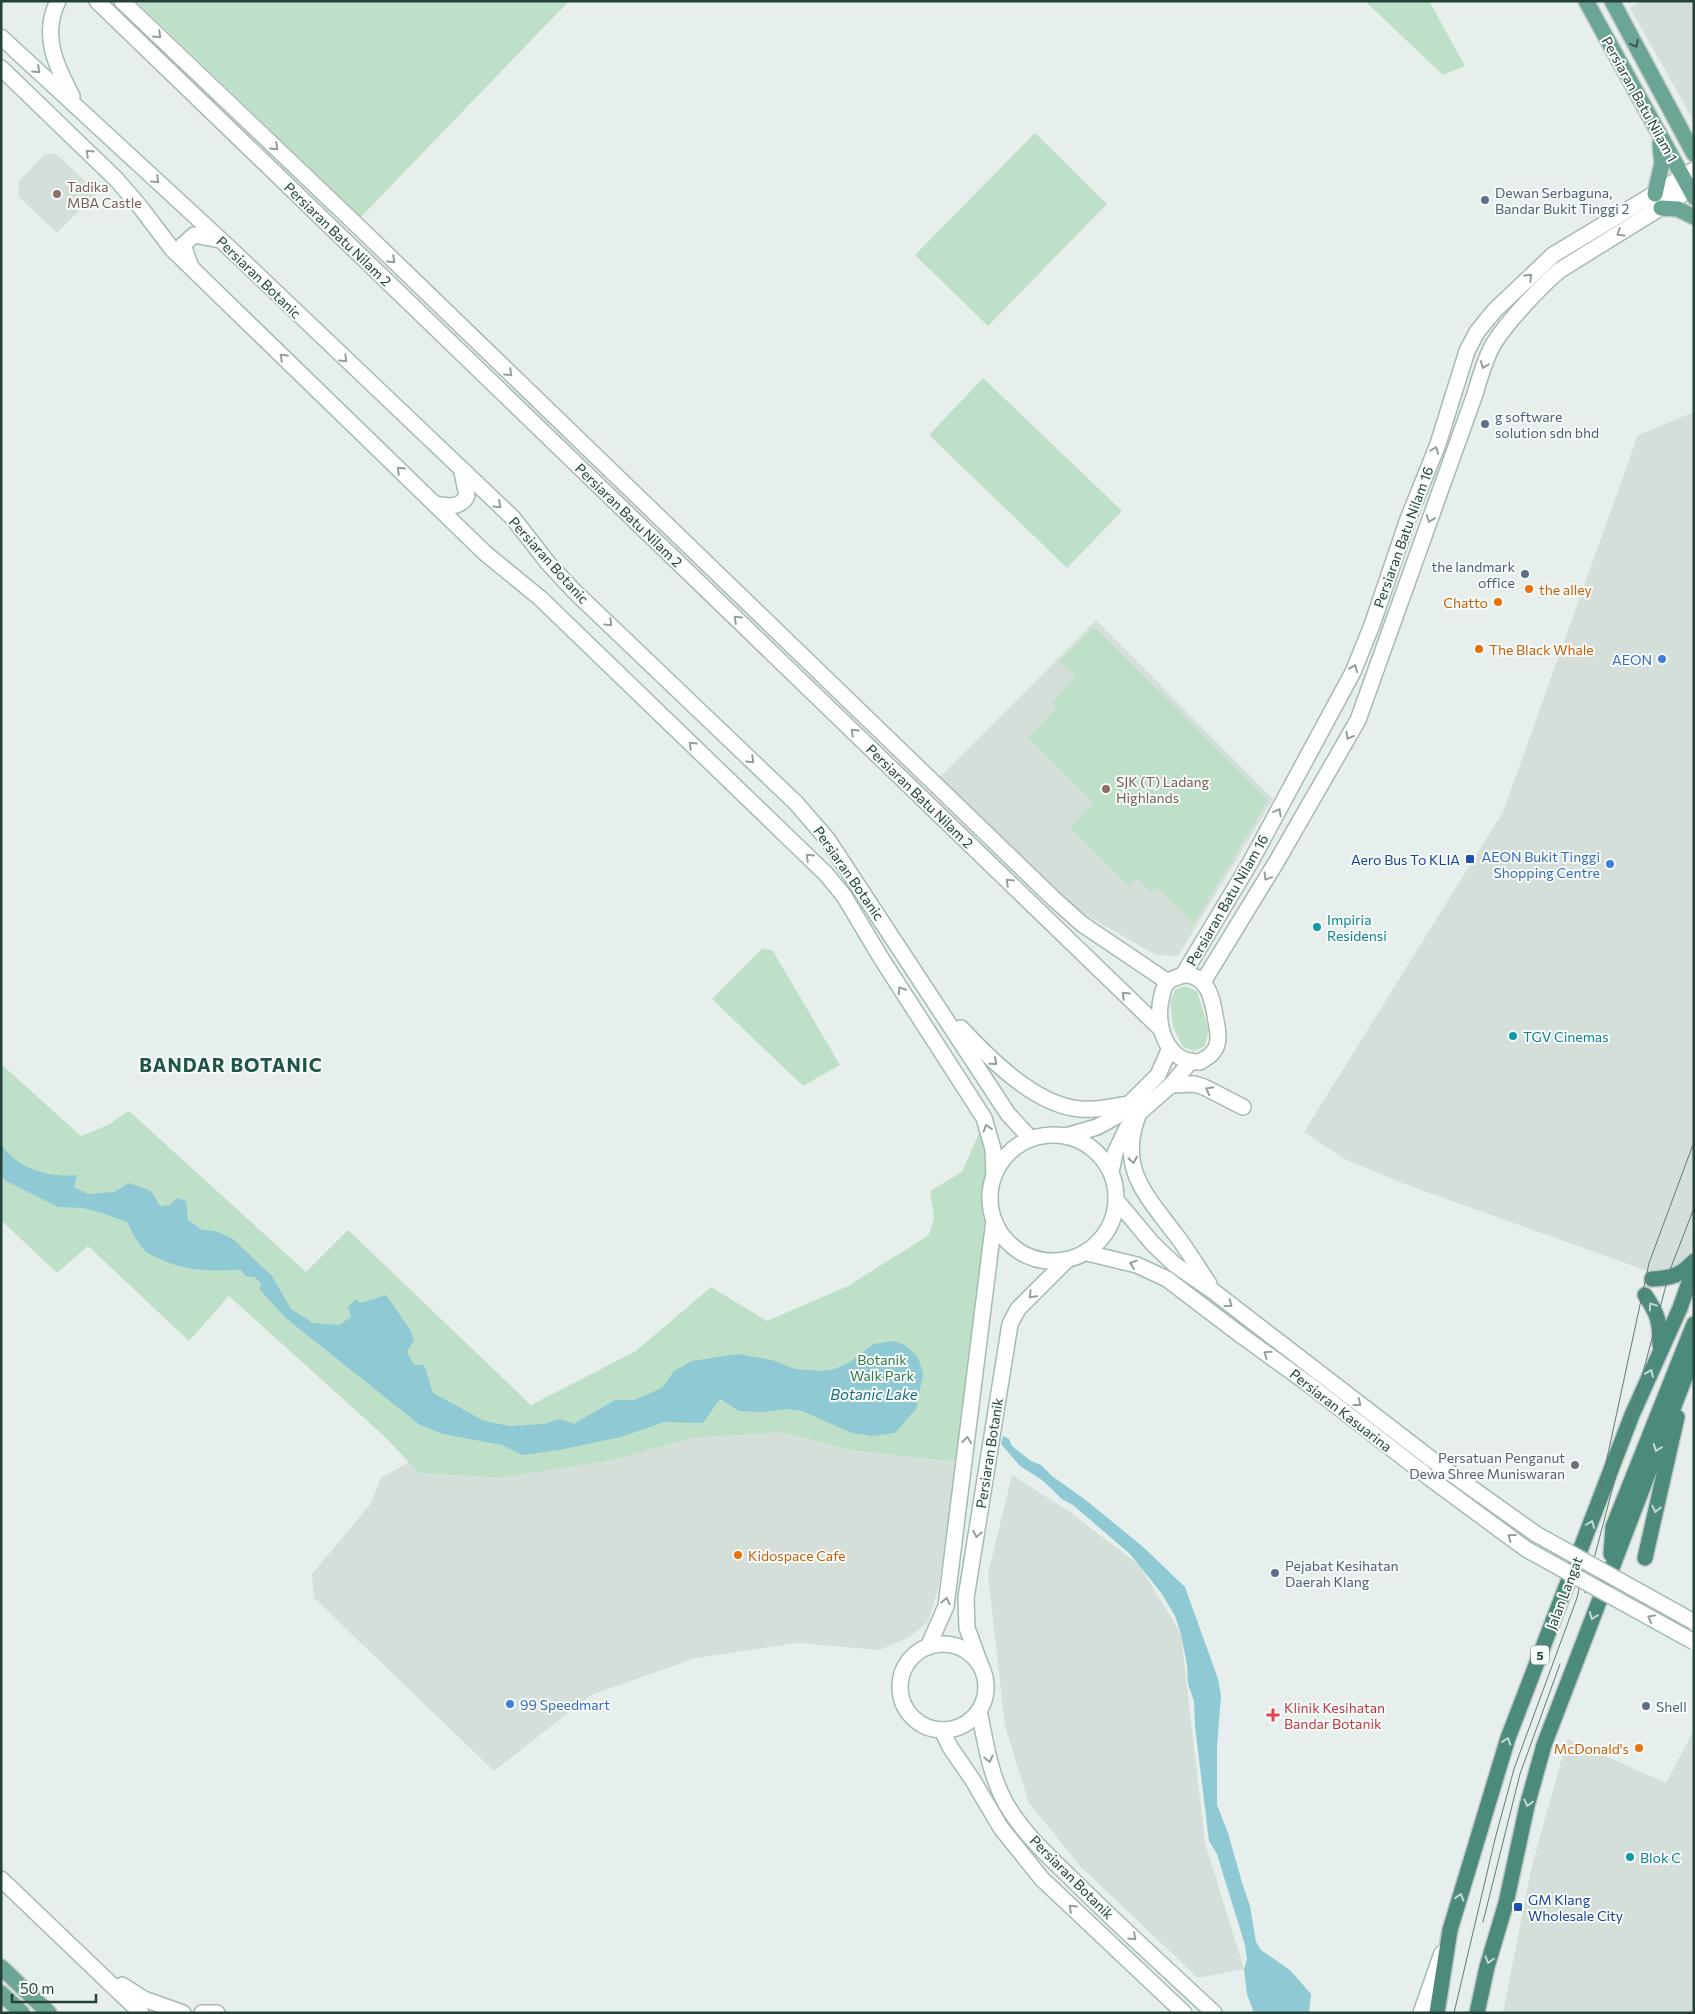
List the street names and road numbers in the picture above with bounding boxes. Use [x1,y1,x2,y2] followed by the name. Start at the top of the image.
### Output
[1598,33,1682,165] street label: Persiaran Batu Nilam 1
[281,178,395,290] street label: Persiaran Batu Nilam 2
[213,232,305,322] street label: Persiaran Botanic
[572,459,686,571] street label: Persiaran Batu Nilam 2
[1370,464,1436,610] street label: Persiaran Batu Nilam 16
[506,513,592,607] street label: Persiaran Botanic
[863,740,977,852] street label: Persiaran Batu Nilam 2
[810,823,888,923] street label: Persiaran Botanic
[1182,831,1272,969] street label: Persiaran Batu Nilam 16
[1287,1365,1395,1455] street label: Persiaran Kasuarina
[972,1396,1006,1509] street label: Persiaran Botanik
[1542,1554,1586,1632] street label: Jalan Langat
[1531,1646,1549,1664] road number: 5
[1027,1832,1118,1923] street label: Persiaran Botanik

